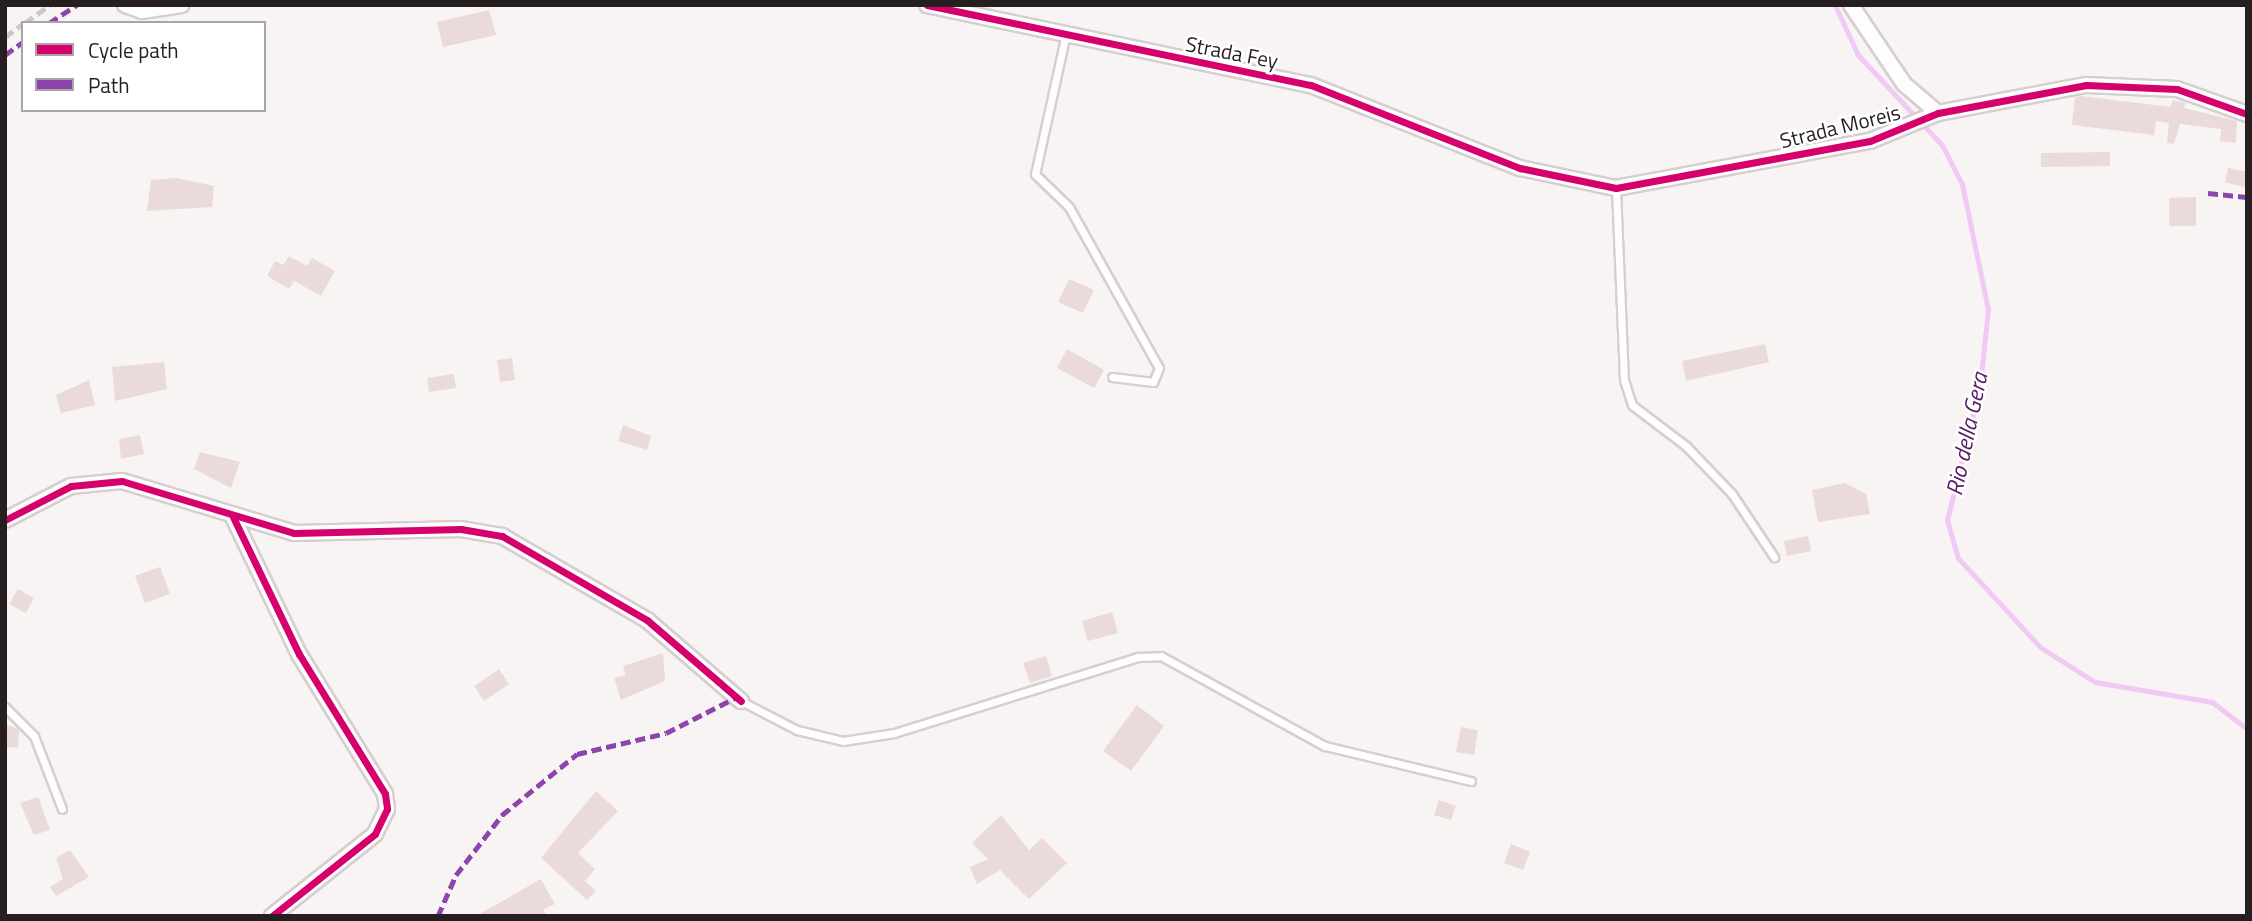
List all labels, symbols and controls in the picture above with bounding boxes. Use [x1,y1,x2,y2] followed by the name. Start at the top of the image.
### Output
[21,21,266,112] legend
[1184,31,1280,73] street label: Strada Fey
[88,34,179,66] text: Cycle path
[88,69,130,101] text: Path
[1777,99,1903,153] street label: Strada Moreis
[1941,370,1993,498] water label: Rio della Gera

